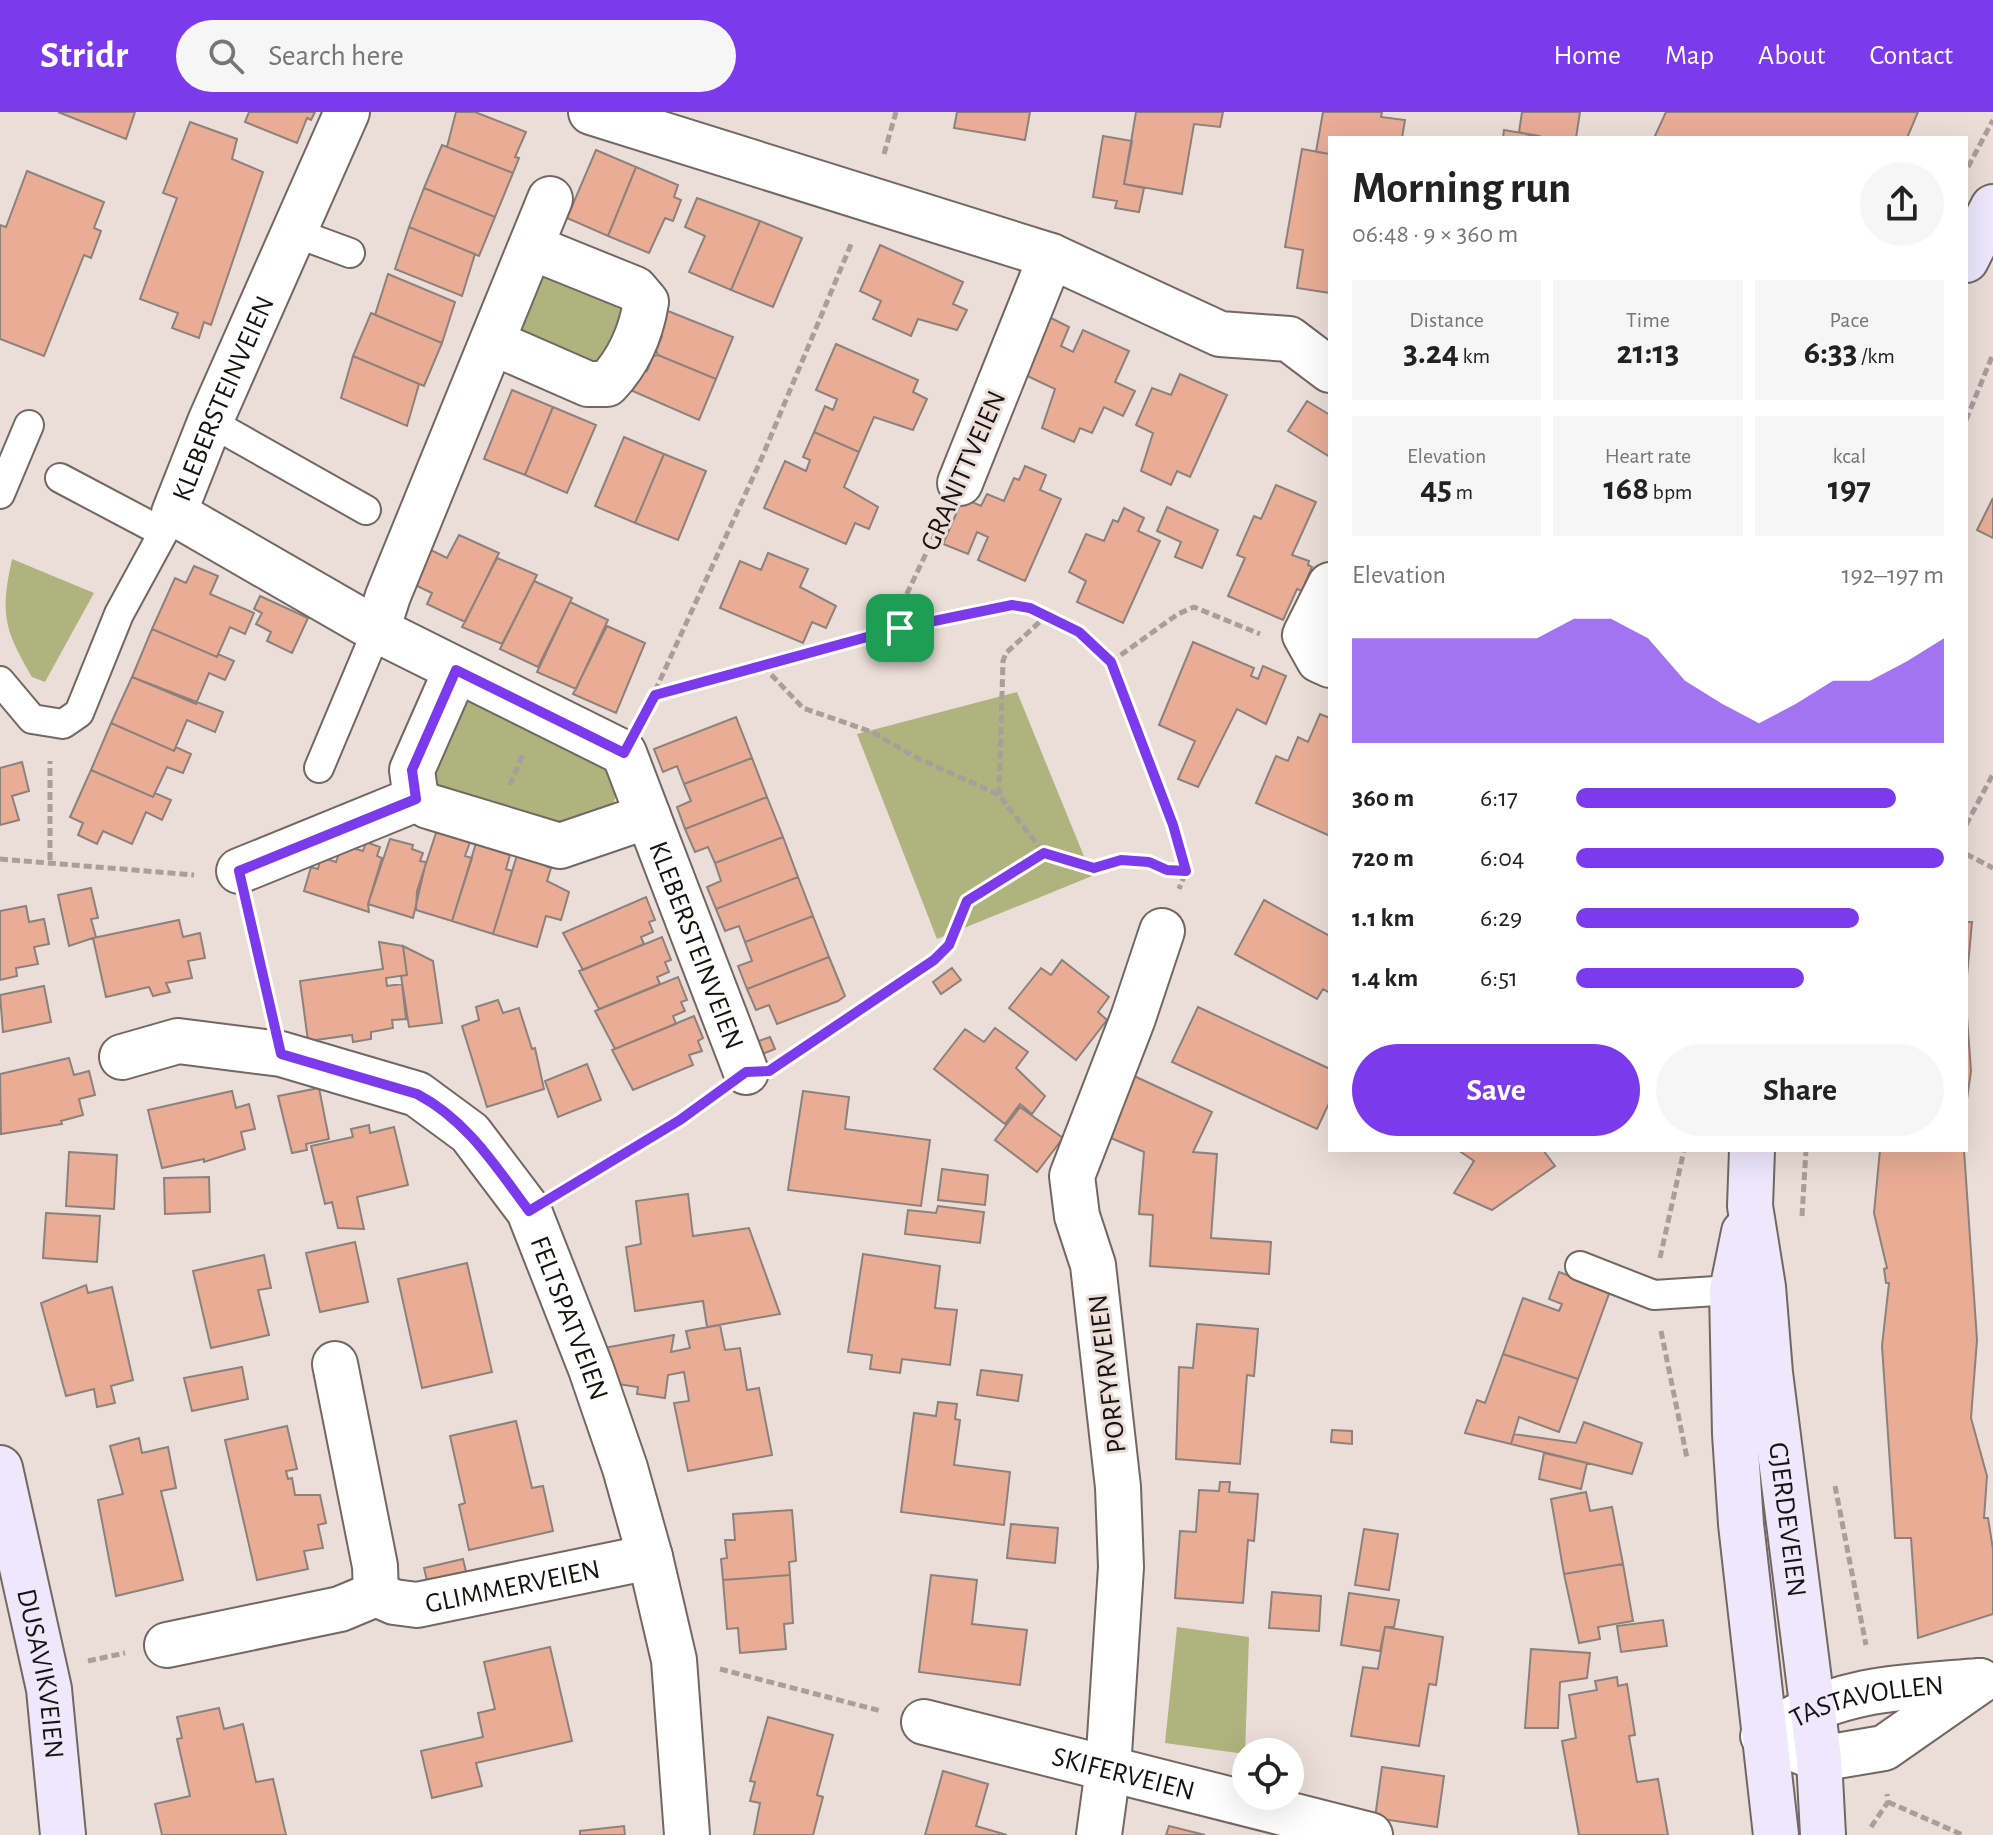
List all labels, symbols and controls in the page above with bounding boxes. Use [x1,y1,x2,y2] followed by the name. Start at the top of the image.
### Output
[176,20,736,92] search box
[204,34,248,78] icon: search
[40,37,128,75] text: Stridr
[268,41,404,71] text: Search here
[1554,42,1621,70] text: Home
[1665,42,1714,70] text: Map
[1758,42,1826,70] text: About
[1870,42,1953,70] text: Contact
[1860,162,1944,246] button: share
[1352,167,1571,211] text: Morning run
[1352,221,1518,247] text: 06:48 · 9 × 360 m
[168,292,280,506] street label: KLEBERSTEINVEIEN
[1409,309,1484,331] text: Distance
[1626,309,1670,331] text: Time
[1830,309,1869,331] text: Pace
[1403,336,1459,370] text: 3.24
[1617,336,1679,370] text: 21:13
[1804,336,1857,370] text: 6:33
[1459,345,1490,367] text: km
[1857,345,1895,367] text: /km
[916,387,1012,555] street label: GRANITTVEIEN
[1407,445,1486,467] text: Elevation
[1605,445,1691,467] text: Heart rate
[1833,445,1866,467] text: kcal
[1420,472,1452,506] text: 45
[1604,472,1649,506] text: 168
[1828,472,1871,506] text: 197
[1452,481,1473,503] text: m
[1649,481,1692,503] text: bpm
[1352,562,1446,588] text: Elevation
[1842,562,1944,588] text: 192–197 m
[866,594,934,662] pin
[878,606,922,650] icon: arrive
[1352,785,1414,811] text: 360 m
[1480,785,1518,811] text: 6:17
[643,838,748,1053] street label: KLEBERSTEINVEIEN
[1352,845,1414,871] text: 720 m
[1480,845,1524,871] text: 6:04
[1352,905,1414,931] text: 1.1 km
[1480,905,1522,931] text: 6:29
[1352,965,1418,991] text: 1.4 km
[1480,965,1518,991] text: 6:51
[1352,1044,1640,1136] button: Save
[1656,1044,1944,1136] button: Share
[524,1233,613,1404] street label: FELTSPATVEIEN
[1084,1293,1132,1455] street label: PORFYRVEIEN
[1763,1441,1810,1599] street label: GJERDEVEIEN
[423,1556,603,1619] street label: GLIMMERVEIEN
[11,1586,68,1760] street label: DUSAVIKVEIEN
[1786,1672,1945,1734] street label: TASTAVOLLEN
[1232,1738,1304,1810] map controls
[1232,1738,1304,1810] button: locate
[1049,1743,1197,1806] street label: SKIFERVEIEN

